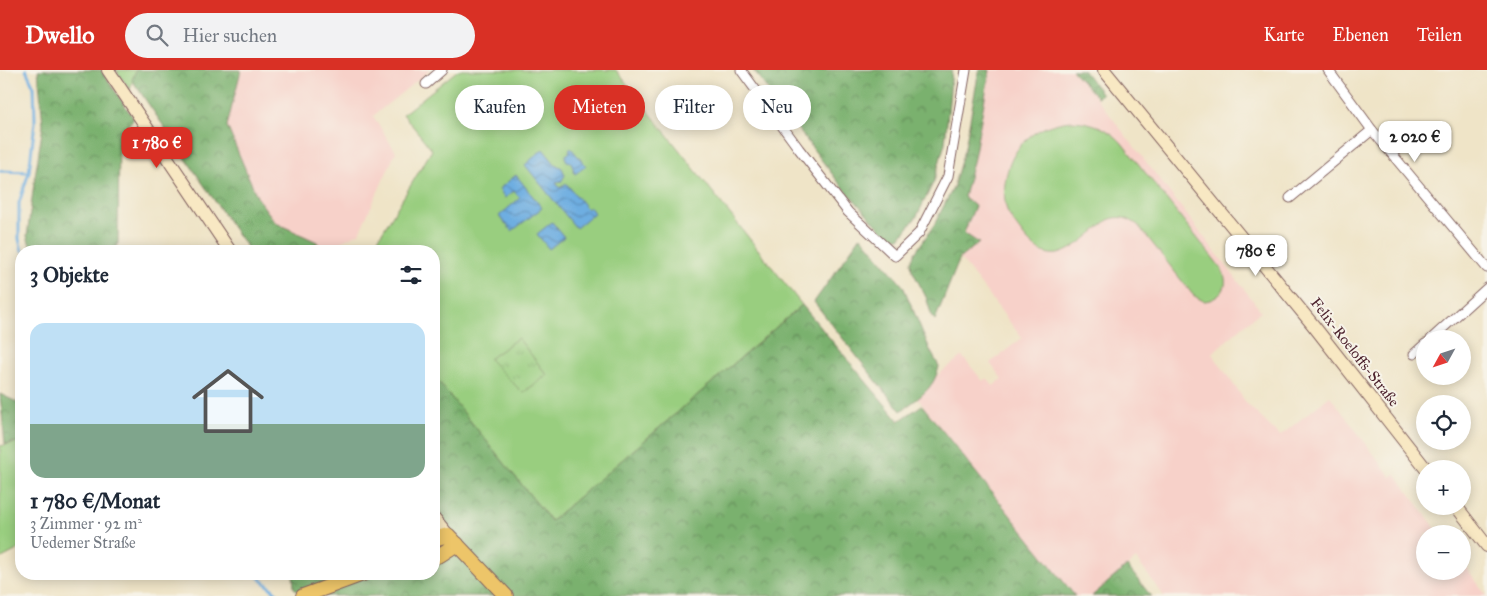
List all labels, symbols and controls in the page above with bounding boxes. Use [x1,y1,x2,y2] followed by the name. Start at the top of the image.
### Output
[125,13,475,58] search box
[25,20,95,50] text: Dwello
[143,21,171,49] icon: search
[183,24,277,47] text: Hier suchen
[1264,24,1305,46] text: Karte
[1333,24,1389,46] text: Ebenen
[1417,24,1462,46] text: Teilen
[455,85,544,130] chip: Kaufen
[554,85,645,130] chip: Mieten
[655,85,733,130] chip: Filter
[743,85,811,130] chip: Neu
[1369,121,1461,163] pin: 2 020 €
[111,126,203,169] pin: 1 780 €
[1390,127,1441,146] text: 2 020 €
[132,133,182,152] text: 1 780 €
[1221,234,1291,277] pin: 780 €
[1236,241,1276,260] text: 780 €
[397,261,425,289] icon: filters
[30,262,109,288] text: 3 Objekte
[1307,294,1403,410] street label: Felix-Roeloffs-Straße
[1416,330,1471,385] north arrow
[1416,330,1471,580] map controls
[183,356,273,446] icon: home
[1416,395,1471,450] button: locate
[1416,460,1471,515] button: +
[30,488,160,514] text: 1 780 €/Monat
[30,514,142,533] text: 3 Zimmer · 92 m²
[1416,525,1471,580] button: −
[30,533,136,552] text: Uedemer Straße

